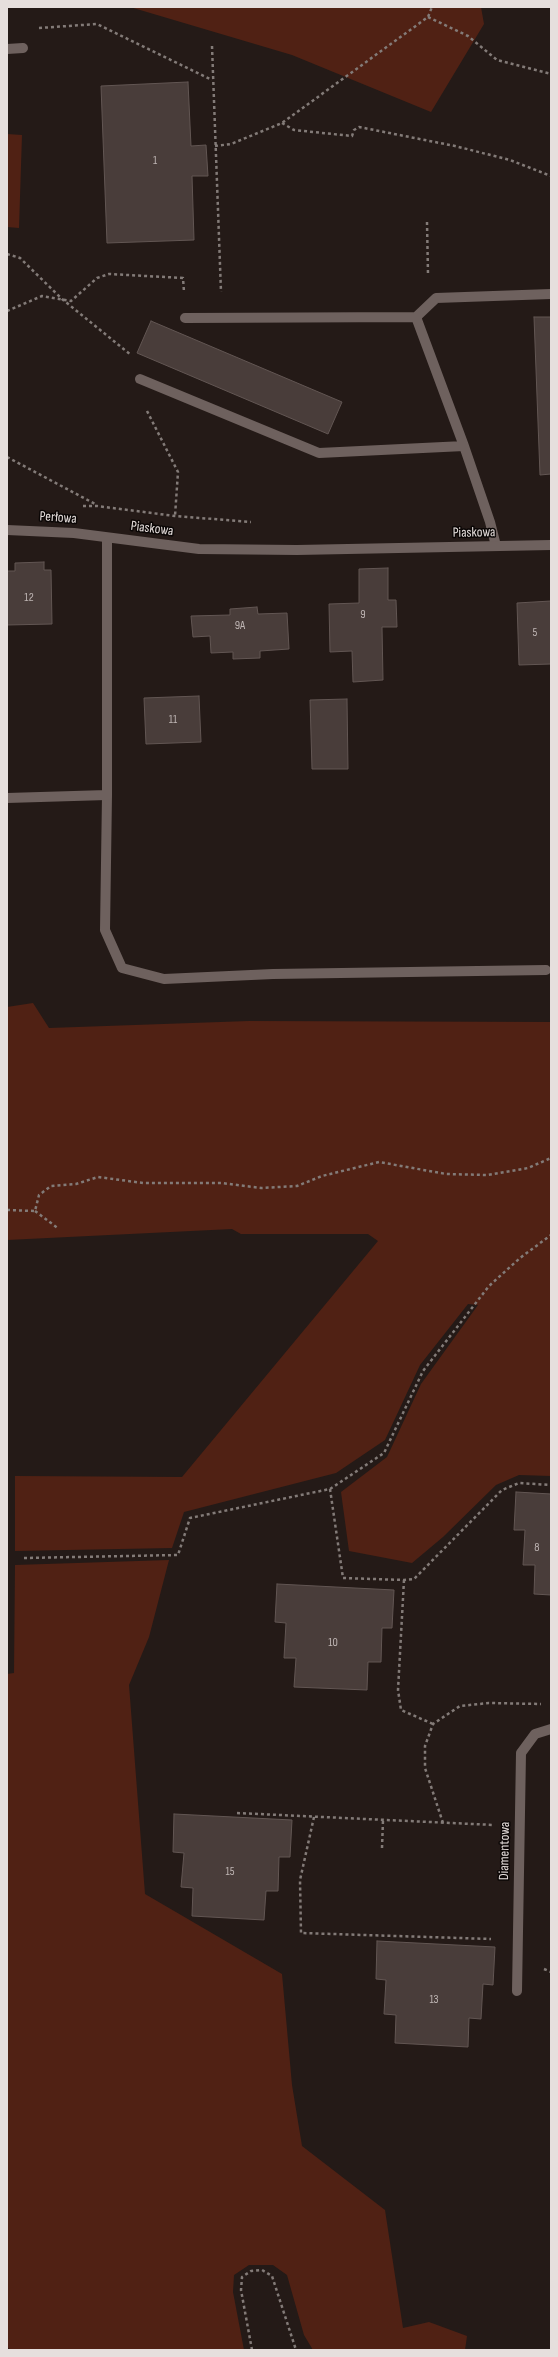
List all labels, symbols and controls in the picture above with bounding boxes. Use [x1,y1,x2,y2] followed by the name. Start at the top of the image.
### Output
[153,154,157,168] house number: 1
[39,508,77,528] street label: Perłowa
[130,518,174,540] street label: Piaskowa
[452,524,496,542] street label: Piaskowa
[24,591,34,605] house number: 12
[360,608,366,622] house number: 9
[235,619,245,633] house number: 9A
[533,626,537,640] house number: 5
[169,713,177,727] house number: 11
[534,1541,540,1555] house number: 8
[328,1636,338,1650] house number: 10
[496,1822,514,1880] street label: Diamentowa
[225,1865,235,1879] house number: 15
[429,1993,439,2007] house number: 13

